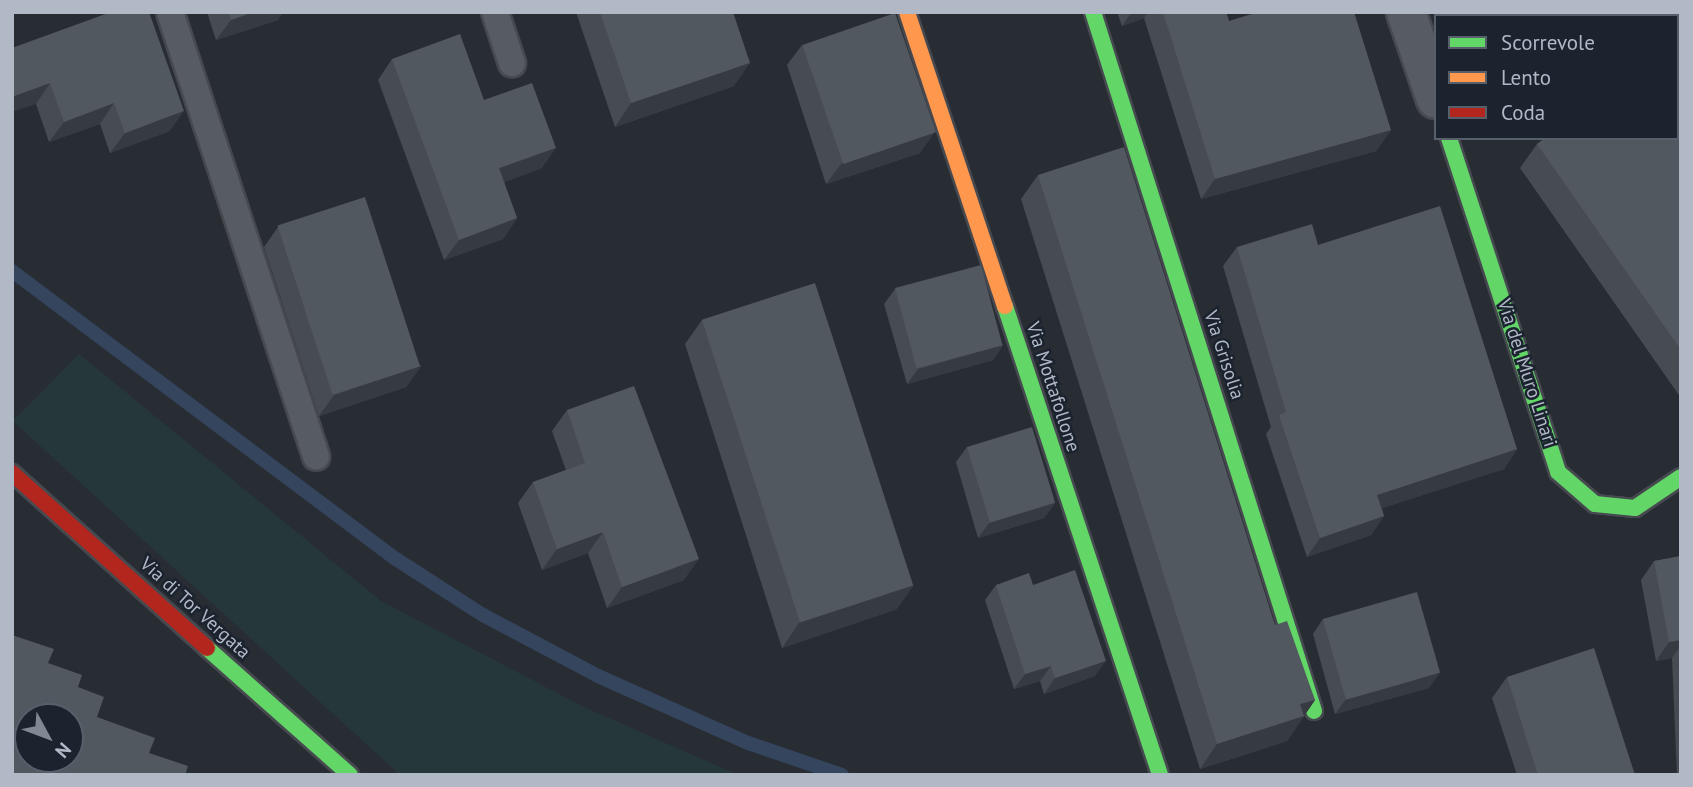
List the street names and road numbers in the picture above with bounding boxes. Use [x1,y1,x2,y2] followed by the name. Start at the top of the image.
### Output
[1492,296,1562,450] street label: Via del Muro Linari
[1199,308,1249,402] street label: Via Grisolia
[1021,319,1085,455] street label: Via Mottafollone
[135,552,255,664] street label: Via di Tor Vergata

